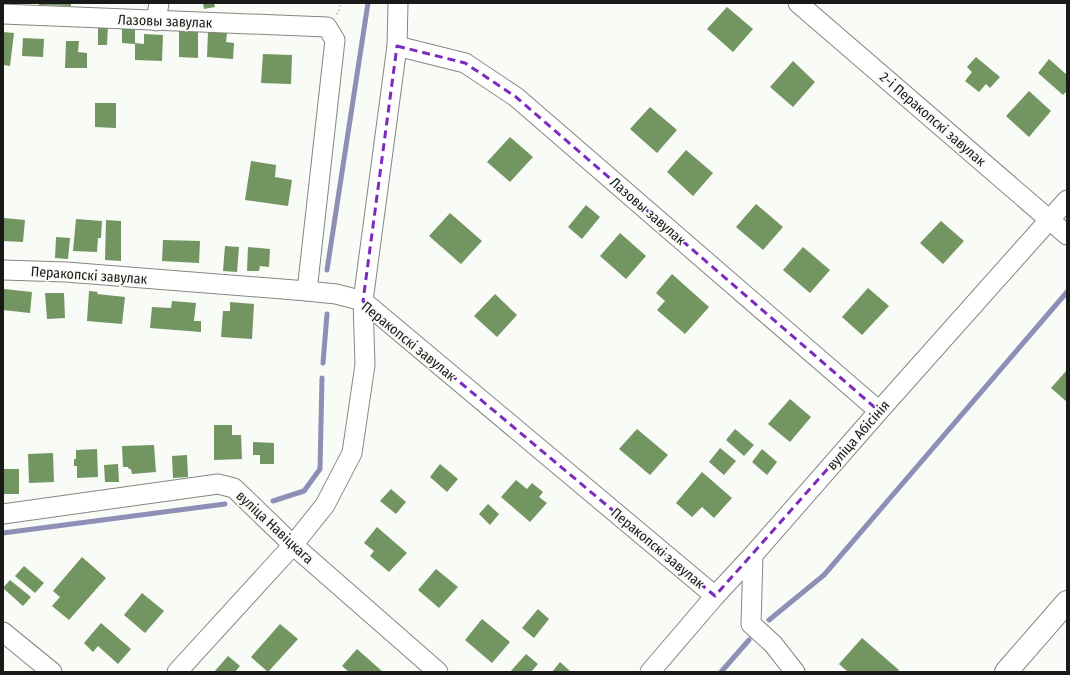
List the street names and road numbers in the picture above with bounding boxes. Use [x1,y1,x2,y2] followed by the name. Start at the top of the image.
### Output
[117,11,213,32] street label: Лазовы завулак
[876,69,989,170] street label: 2-і Перакопскі завулак
[606,174,689,249] street label: Лазовы завулак
[30,263,148,288] street label: Перакопскі завулак
[358,298,460,385] street label: Перакопскі завулак
[823,397,893,474] street label: вуліца Абісінія
[232,487,317,568] street label: вуліца Навіцкага
[608,504,708,593] street label: Перакопскі завулак

